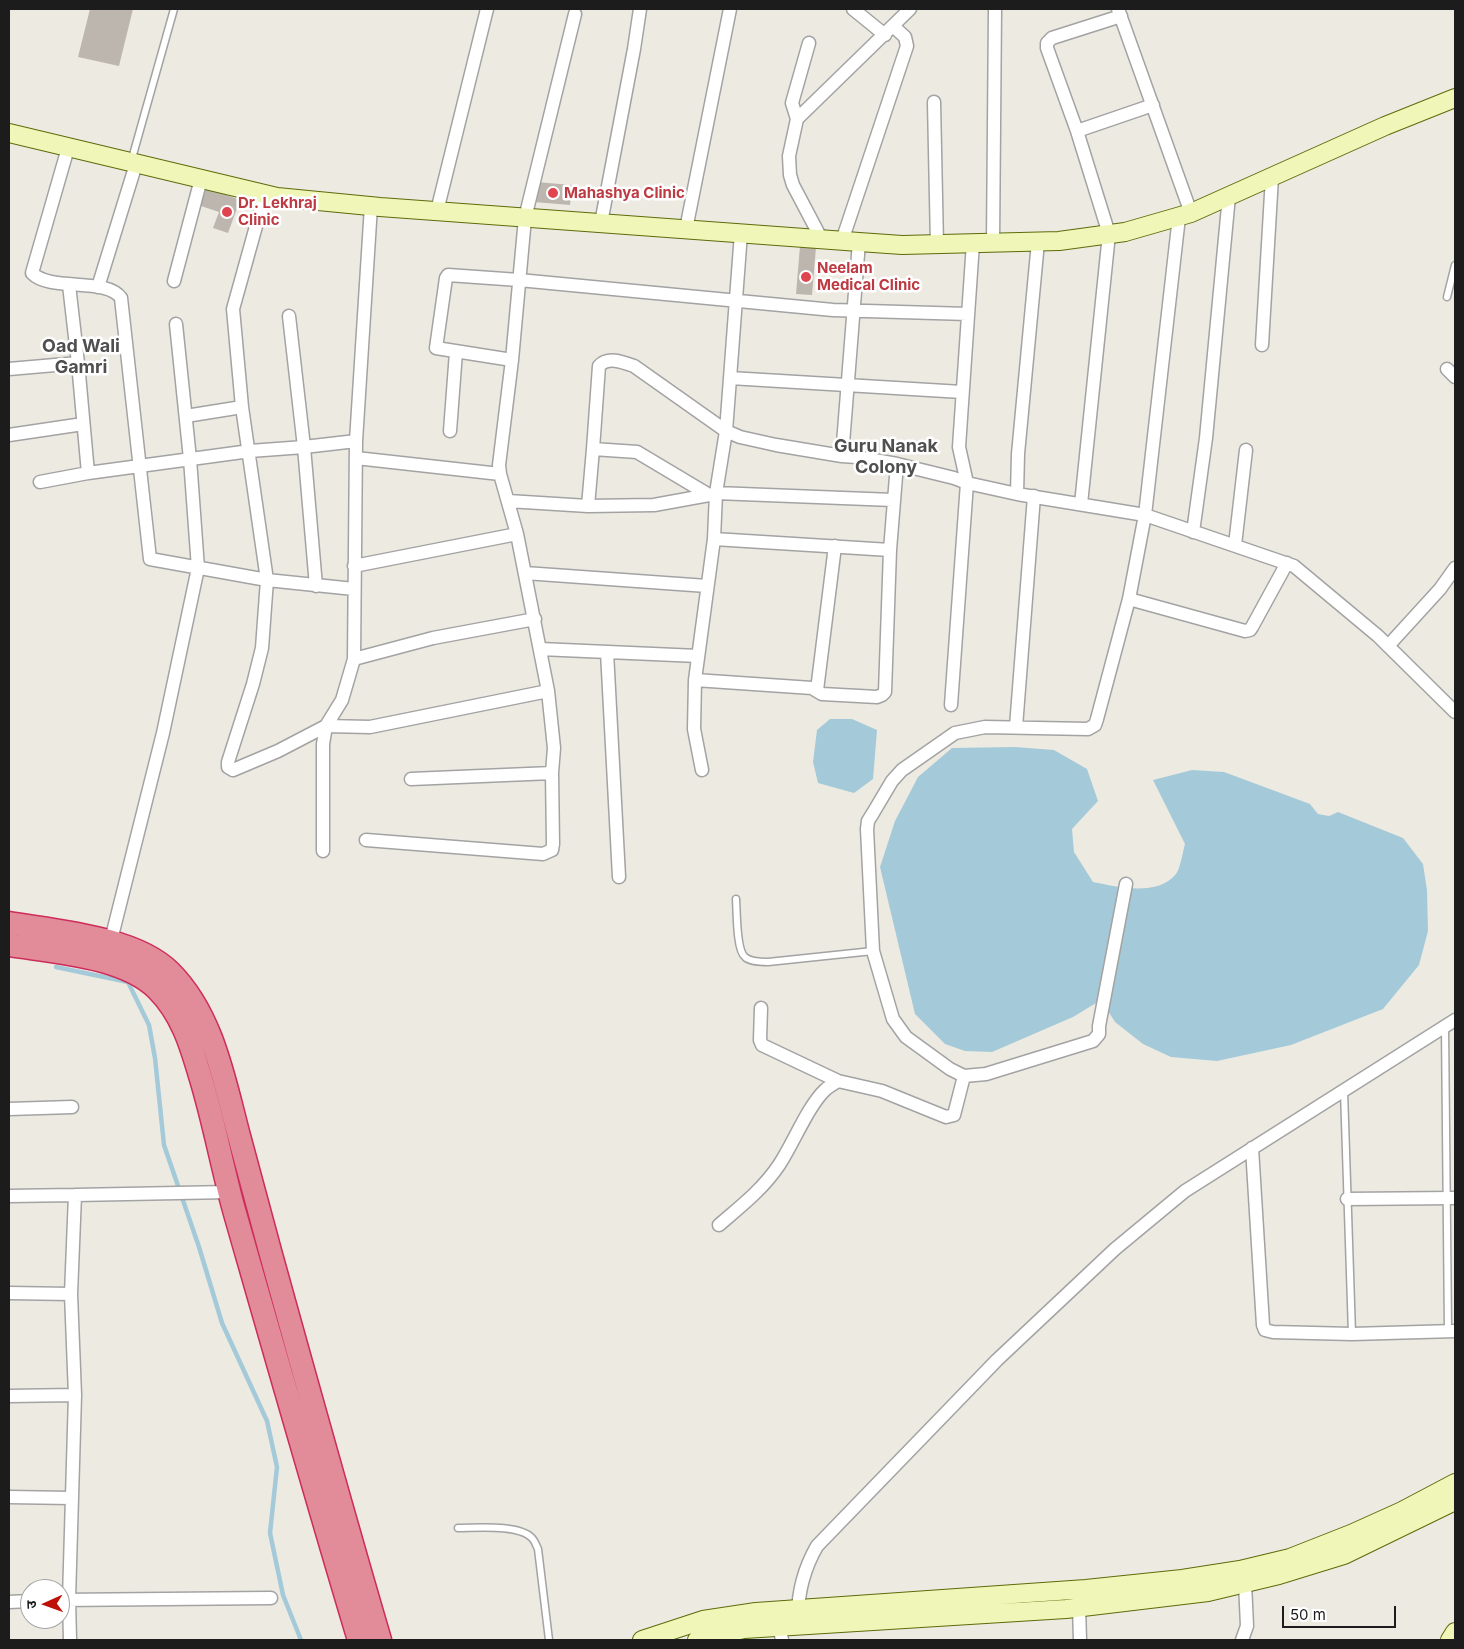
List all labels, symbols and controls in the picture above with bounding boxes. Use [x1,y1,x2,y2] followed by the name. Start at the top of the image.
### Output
[564,184,685,202] place label: Mahashya Clinic
[546,186,560,200] marker: Mahashya Clinic
[238,194,317,229] place label: Dr. Lekhraj Clinic
[220,205,234,219] marker: Dr. Lekhraj Clinic
[817,259,920,294] place label: Neelam Medical Clinic
[799,270,813,284] marker: Neelam Medical Clinic
[42,336,120,378] district label: Oad Wali Gamri
[834,436,938,478] district label: Guru Nanak Colony
[20,1579,70,1629] north arrow
[1284,1596,1398,1628] scale bar
[22,1600,39,1609] text: उ
[1290,1605,1326,1624] text: 50 m

